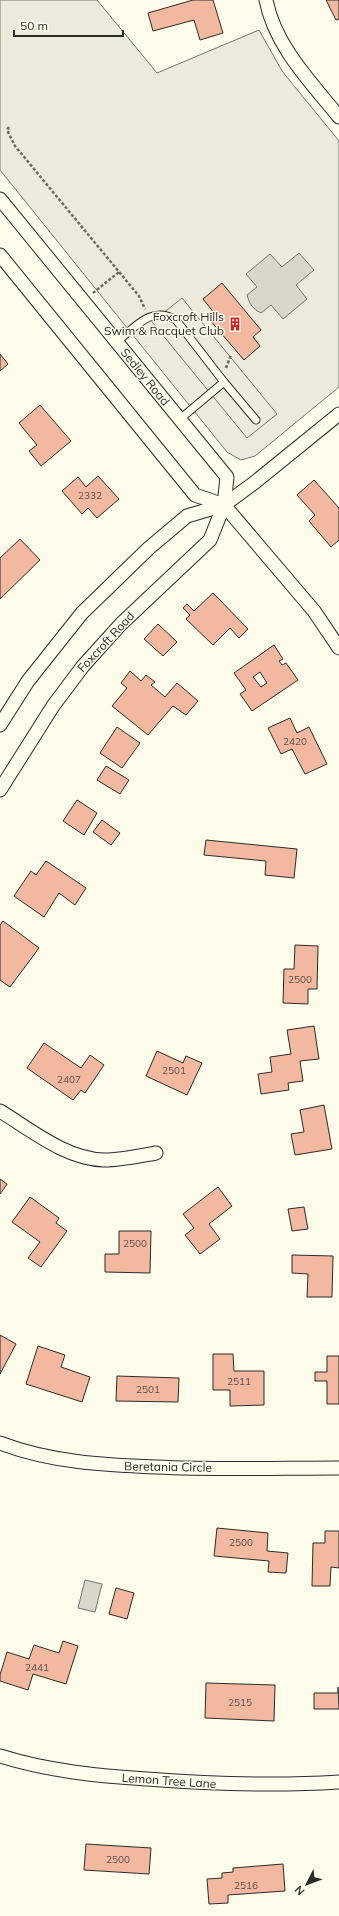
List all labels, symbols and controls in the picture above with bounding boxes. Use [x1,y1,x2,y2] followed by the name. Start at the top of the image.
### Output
[14,12,123,38] scale bar
[20,18,48,33] text: 50 m
[104,309,224,338] place label: Foxcroft Hills Swim & Racquet Club
[227,316,243,332] building icon: Foxcroft Hills Swim & Racquet Club
[118,345,173,408] street label: Sedley Road
[78,489,102,502] house number: 2332
[74,608,137,675] street label: Foxcroft Road
[283,735,307,748] house number: 2420
[288,973,312,986] house number: 2500
[162,1064,186,1077] house number: 2501
[57,1073,81,1086] house number: 2407
[123,1237,147,1250] house number: 2500
[227,1375,251,1388] house number: 2511
[136,1383,160,1396] house number: 2501
[124,1458,212,1475] street label: Beretania Circle
[229,1536,253,1549] house number: 2500
[25,1661,49,1674] house number: 2441
[228,1696,252,1709] house number: 2515
[121,1770,217,1791] street label: Lemon Tree Lane
[106,1853,130,1866] house number: 2500
[287,1864,327,1904] north arrow
[234,1879,258,1892] house number: 2516
[292,1883,308,1898] text: N

